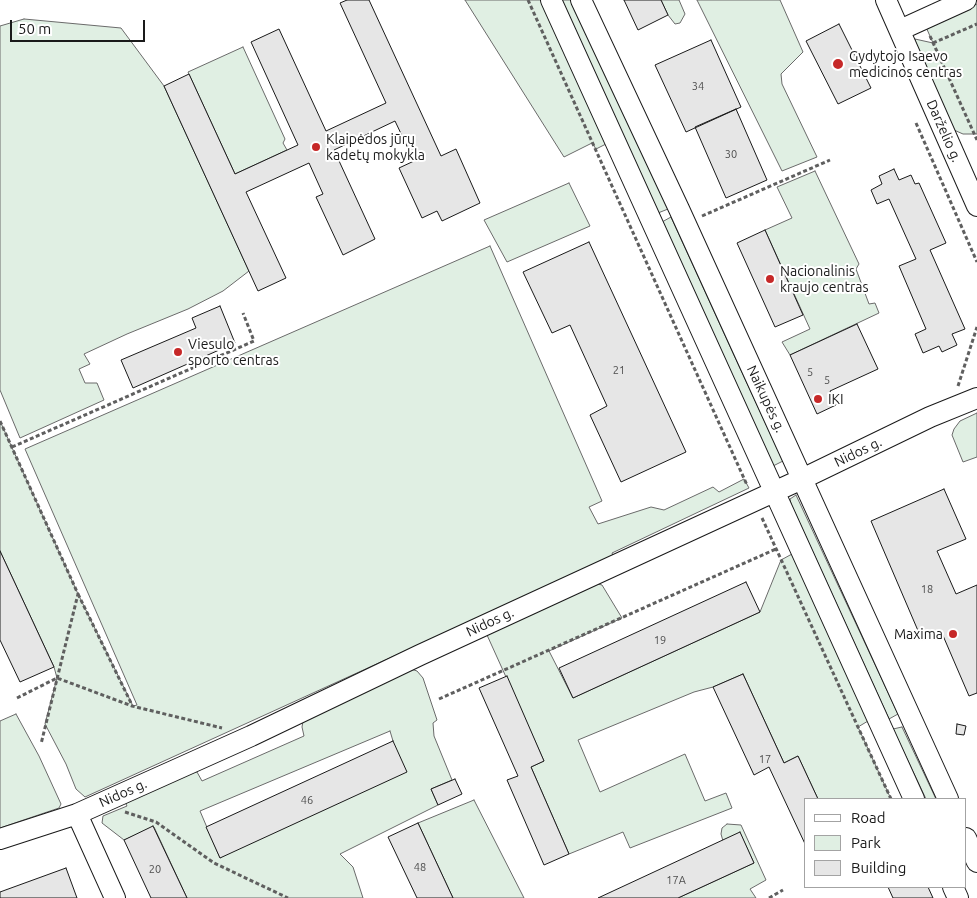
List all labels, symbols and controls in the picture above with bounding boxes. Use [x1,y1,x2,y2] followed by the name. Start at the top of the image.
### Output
[12,10,148,42] scale bar
[18,20,51,37] text: 50 m
[849,48,962,80] place label: Gydytojo Isaevo medicinos centras
[831,57,845,71] marker: Gydytojo Isaevo medicinos centras
[692,79,704,93] house number: 34
[923,97,965,165] street label: Darželio g.
[326,131,425,164] place label: Klaipėdos jūrų kadetų mokykla
[310,141,322,153] marker: Klaipėdos jūrų kadetų mokykla
[725,147,737,161] house number: 30
[780,263,869,296] place label: Nacionalinis kraujo centras
[764,273,776,285] marker: Nacionalinis kraujo centras
[188,336,279,368] place label: Viesulo sporto centras
[172,346,184,358] marker: Viesulo sporto centras
[613,363,625,377] house number: 21
[743,363,789,435] street label: Naikupės g.
[807,365,813,379] house number: 5
[824,373,830,387] house number: 5
[828,391,844,407] place label: IKI
[812,393,824,405] marker: IKI
[832,433,884,471] street label: Nidos g.
[921,582,933,596] house number: 18
[464,604,516,640] street label: Nidos g.
[894,626,943,642] place label: Maxima
[947,628,959,640] marker: Maxima
[654,633,666,647] house number: 19
[759,752,771,766] house number: 17
[96,775,150,811] street label: Nidos g.
[301,793,313,807] house number: 46
[804,798,967,888] legend
[851,809,886,826] text: Road
[851,834,881,851] text: Park
[851,859,906,876] text: Building
[414,860,426,874] house number: 48
[149,862,161,876] house number: 20
[666,873,686,887] house number: 17A

